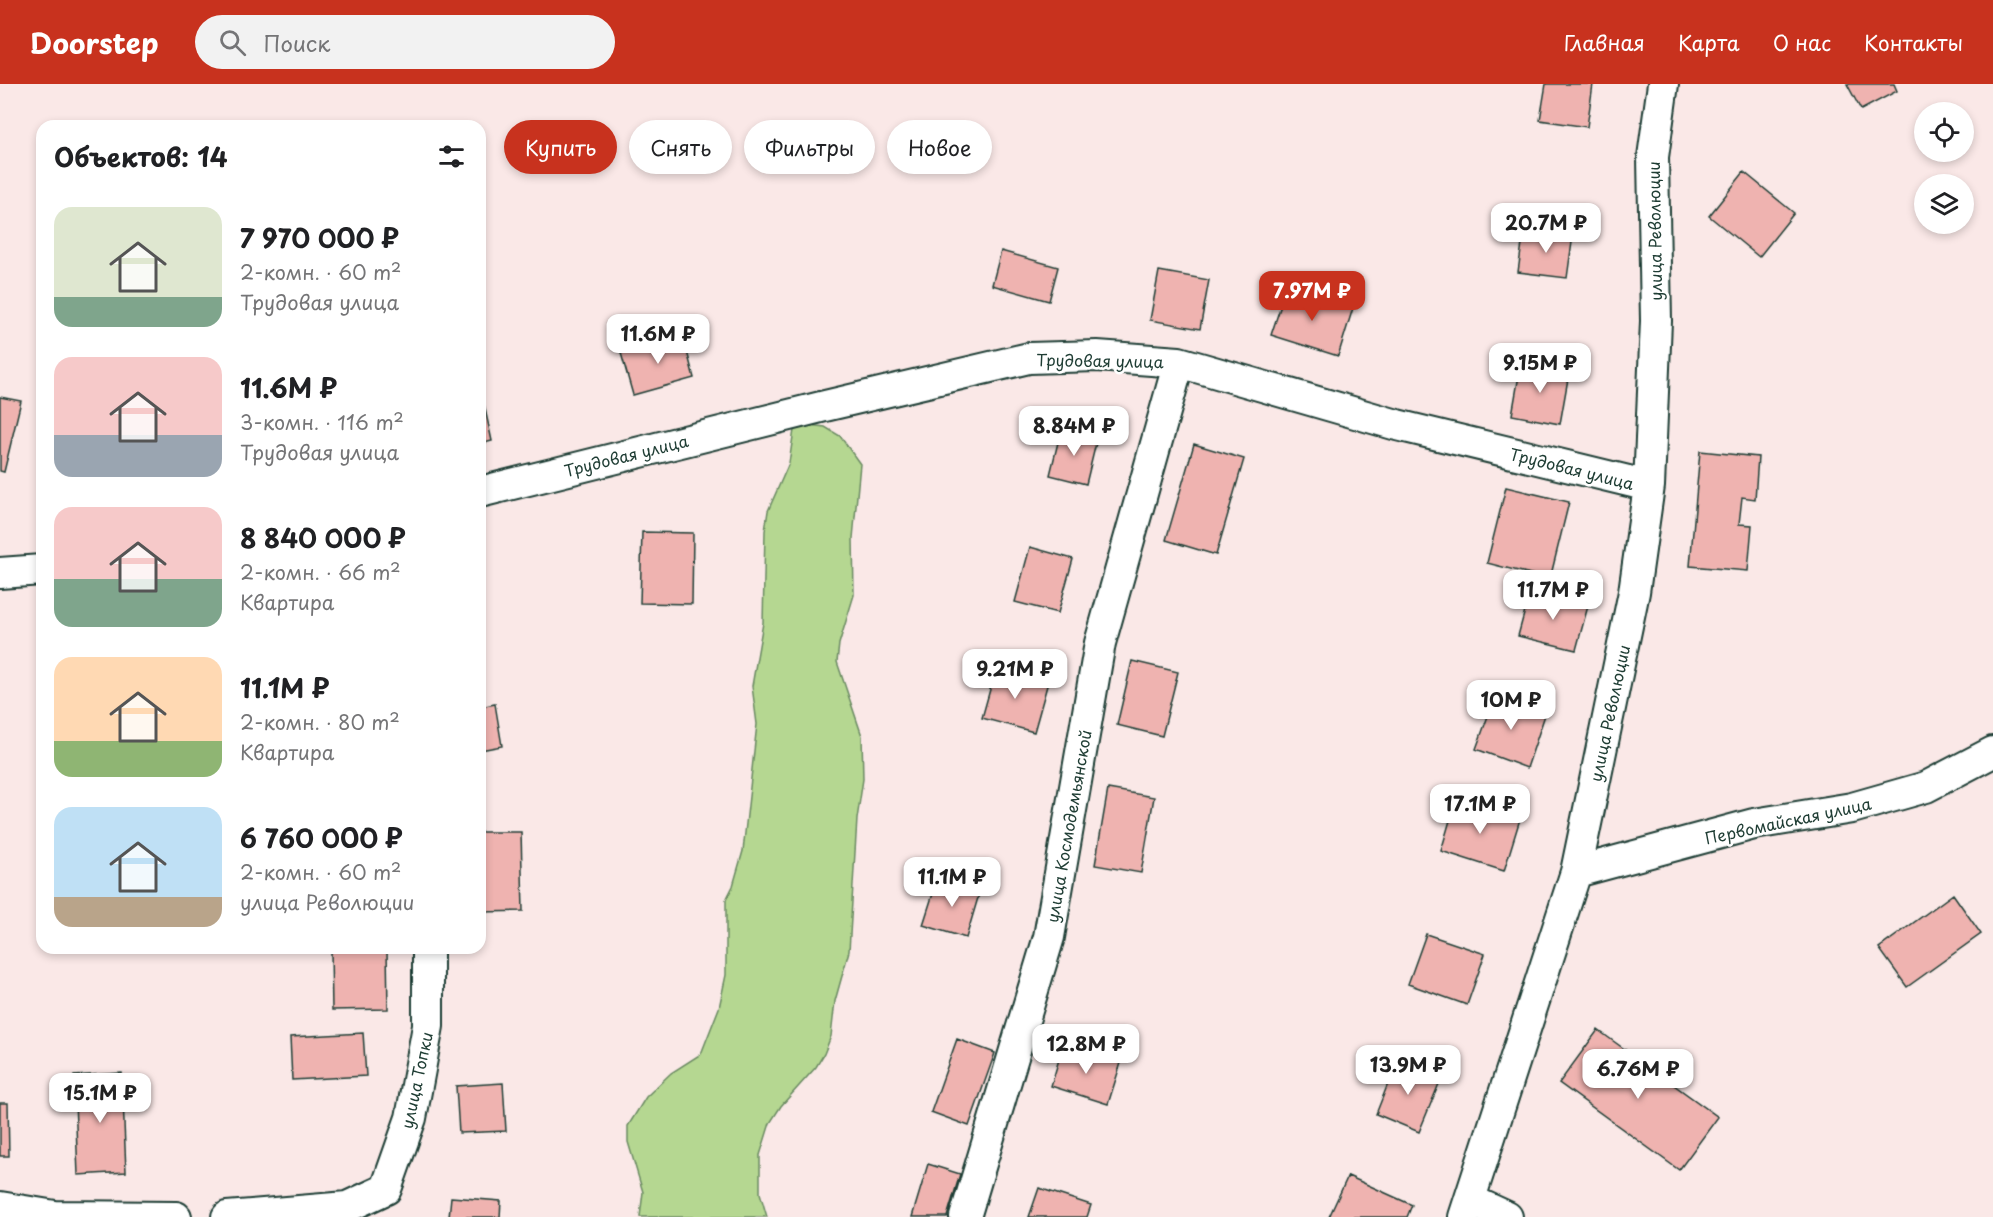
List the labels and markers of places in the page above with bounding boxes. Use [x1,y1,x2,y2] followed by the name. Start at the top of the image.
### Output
[1491,203,1601,254] pin: 20.7M ₽
[1257,271,1367,322] pin: 7.97M ₽
[603,314,713,365] pin: 11.6M ₽
[1485,343,1595,394] pin: 9.15M ₽
[1019,406,1129,457] pin: 8.84M ₽
[1498,570,1608,621] pin: 11.7M ₽
[960,649,1070,700] pin: 9.21M ₽
[1469,680,1553,731] pin: 10M ₽
[1425,784,1535,835] pin: 17.1M ₽
[897,857,1007,908] pin: 11.1M ₽
[1031,1024,1141,1075] pin: 12.8M ₽
[1353,1045,1463,1096] pin: 13.9M ₽
[1583,1049,1693,1100] pin: 6.76M ₽
[45,1073,155,1124] pin: 15.1M ₽

